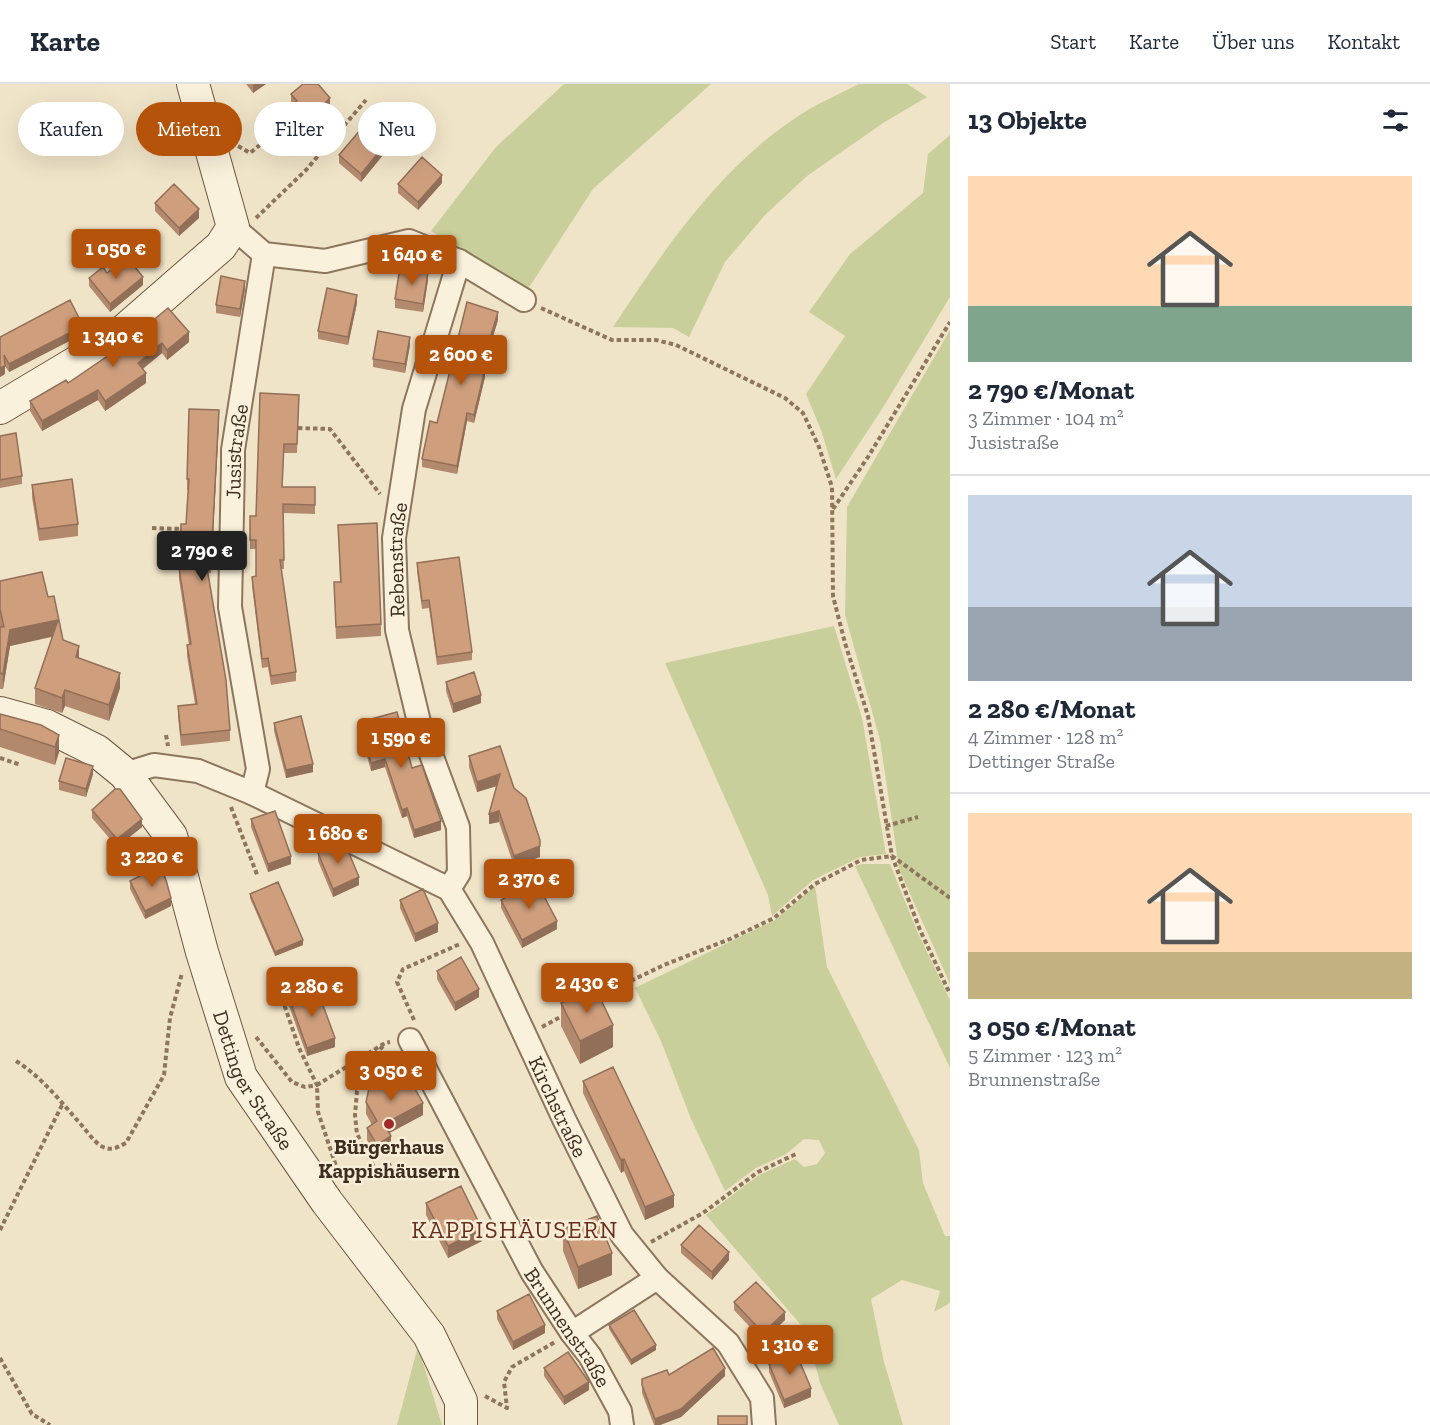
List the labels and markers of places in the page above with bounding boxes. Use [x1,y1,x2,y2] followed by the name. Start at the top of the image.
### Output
[61,229,171,280] pin: 1 050 €
[357,235,467,286] pin: 1 640 €
[58,317,168,368] pin: 1 340 €
[406,335,516,386] pin: 2 600 €
[147,531,257,582] pin: 2 790 €
[346,718,456,769] pin: 1 590 €
[283,814,393,865] pin: 1 680 €
[97,837,207,888] pin: 3 220 €
[474,859,584,910] pin: 2 370 €
[532,963,642,1014] pin: 2 430 €
[257,967,367,1018] pin: 2 280 €
[336,1051,446,1102] pin: 3 050 €
[382,1117,396,1131] marker: Bürgerhaus Kappishäusern
[318,1134,460,1183] place label: Bürgerhaus Kappishäusern
[735,1325,845,1376] pin: 1 310 €

